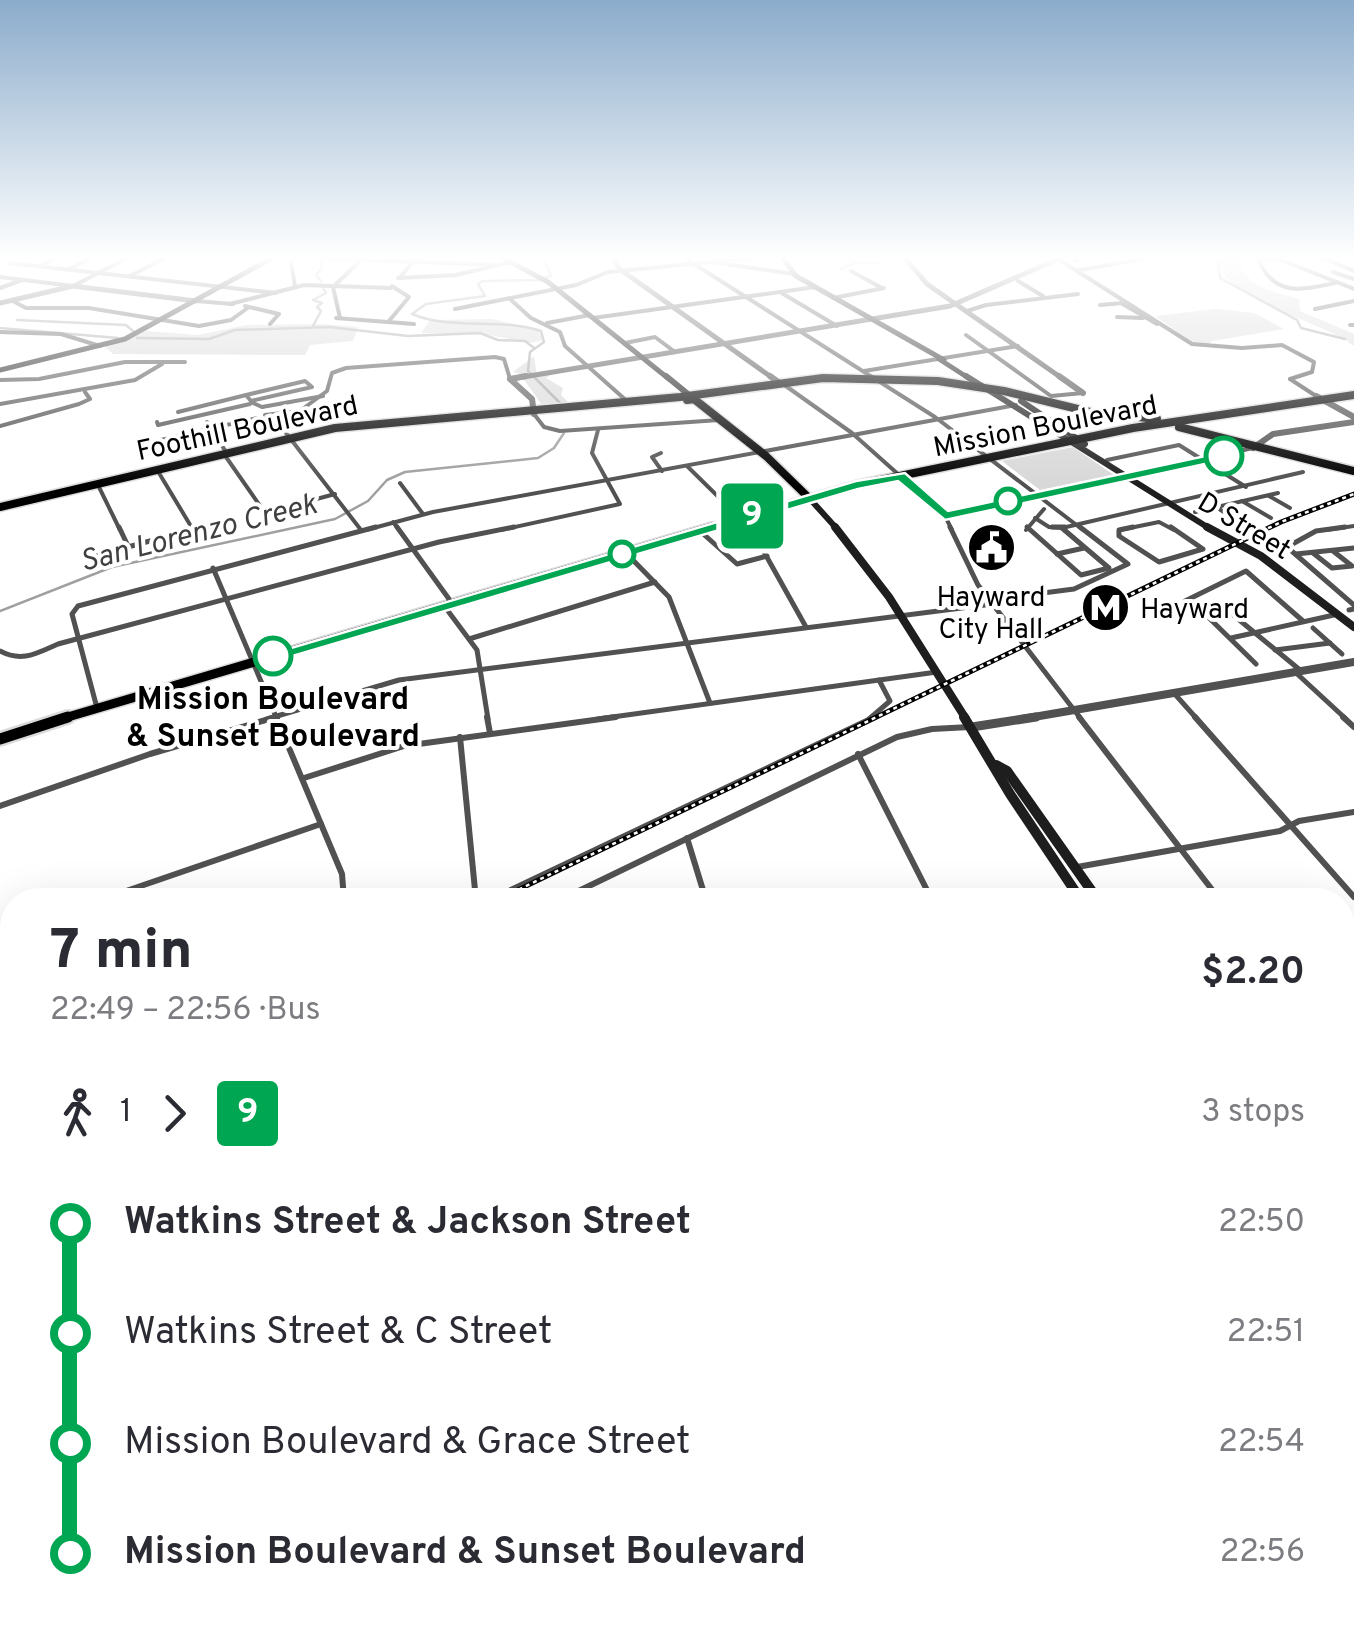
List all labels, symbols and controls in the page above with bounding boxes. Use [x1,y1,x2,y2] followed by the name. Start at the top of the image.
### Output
[133,389,362,471] street label: Foothill Boulevard
[930,389,1161,467] street label: Mission Boulevard
[1205,437,1243,475] unlabelled marker
[720,484,784,548] line badge: 9
[1190,486,1297,569] street label: D Street
[76,487,322,582] water label: San Lorenzo Creek
[995,488,1021,514] unlabelled marker
[741,494,763,538] text: 9
[965,522,1017,574] public building icon: Hayward City Hall
[609,541,635,567] unlabelled marker
[936,581,1046,649] place label: Hayward City Hall
[1079,582,1131,634] metro station icon: Hayward
[1140,593,1249,629] place label: Hayward
[254,637,292,675] marker: Mission Boulevard & Sunset Boulevard
[126,681,420,758] place label: Mission Boulevard & Sunset Boulevard
[50,918,193,988] text: 7 min
[1201,949,1305,998] text: $2.20
[50,991,321,1031] text: 22:49 – 22:56 · Bus
[50,1086,105,1141] icon: walk
[147,1086,202,1141] icon: forward
[237,1091,258,1135] text: 9
[120,1093,132,1133] text: 1
[1201,1093,1305,1133] text: 3 stops
[124,1199,691,1248] text: Watkins Street & Jackson Street
[1218,1203,1305,1243] text: 22:50
[124,1309,552,1358] text: Watkins Street & C Street
[1227,1313,1305,1353] text: 22:51
[124,1419,690,1468] text: Mission Boulevard & Grace Street
[1218,1423,1305,1463] text: 22:54
[124,1529,806,1578] text: Mission Boulevard & Sunset Boulevard
[1220,1533,1305,1573] text: 22:56

